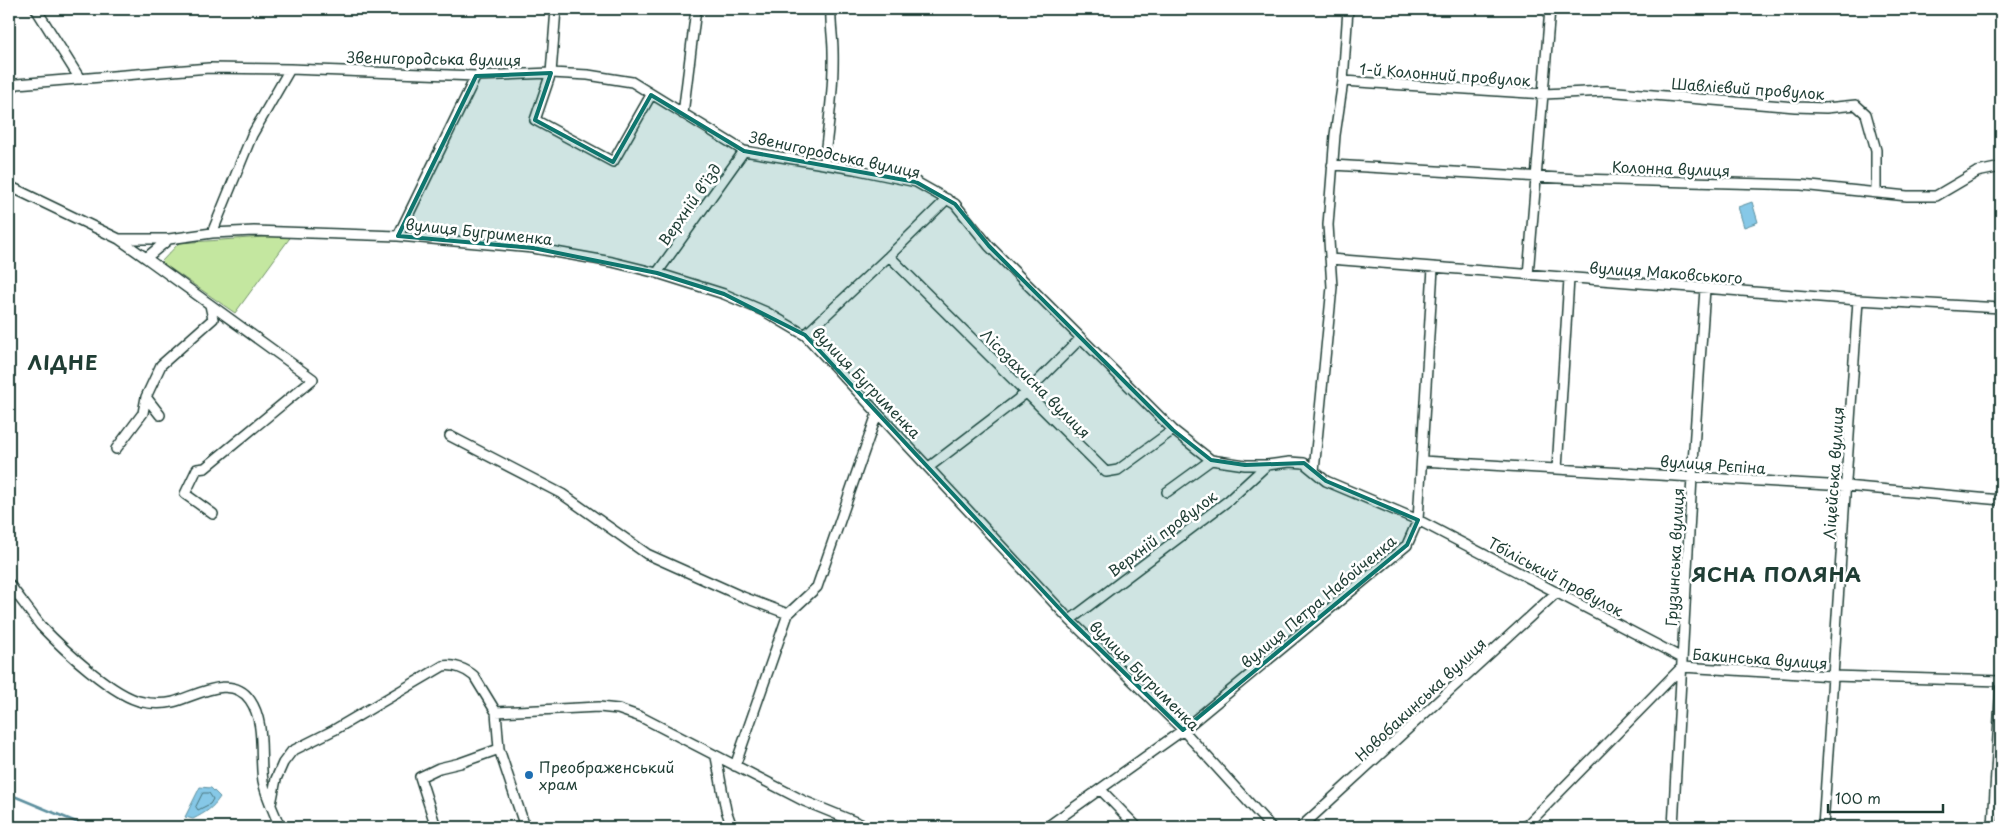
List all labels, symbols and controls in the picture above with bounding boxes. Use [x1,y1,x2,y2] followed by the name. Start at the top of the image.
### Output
[347,45,521,71] street label: Звенигородська вулиця
[1359,57,1531,91] street label: 1-й Колонний провулок
[1671,71,1825,105] street label: Шавлієвий провулок
[747,125,923,183] street label: Звенигородська вулиця
[1611,154,1731,182] street label: Колонна вулиця
[652,158,726,250] street label: Верхній в'їзд
[404,212,554,250] street label: вулиця Бугрименка
[1589,255,1743,289] street label: вулиця Маковського
[807,321,927,444] street label: вулиця Бугрименка
[976,323,1096,443] street label: Лісозахисна вулиця
[28,347,98,377] district label: ЛІДНЕ
[1817,406,1849,540] street label: Ліцейська вулиця
[1659,449,1767,479] street label: вулиця Рєпіна
[1103,484,1221,582] street label: Верхній провулок
[1659,487,1689,627] street label: Грузинська вулиця
[1235,529,1401,673] street label: вулиця Петра Набойченка
[1484,530,1628,622] street label: Тбіліський провулок
[1691,559,1862,589] district label: ЯСНА ПОЛЯНА
[1085,615,1206,736] street label: вулиця Бугрименка
[1349,632,1491,766] street label: Новобакинська вулиця
[1692,642,1828,674] street label: Бакинська вулиця
[539,755,674,795] place label: Преображенський храм
[523,769,535,781] marker: Преображенський храм
[1828,781,1942,813] scale bar
[1835,786,1881,809] text: 100 m

